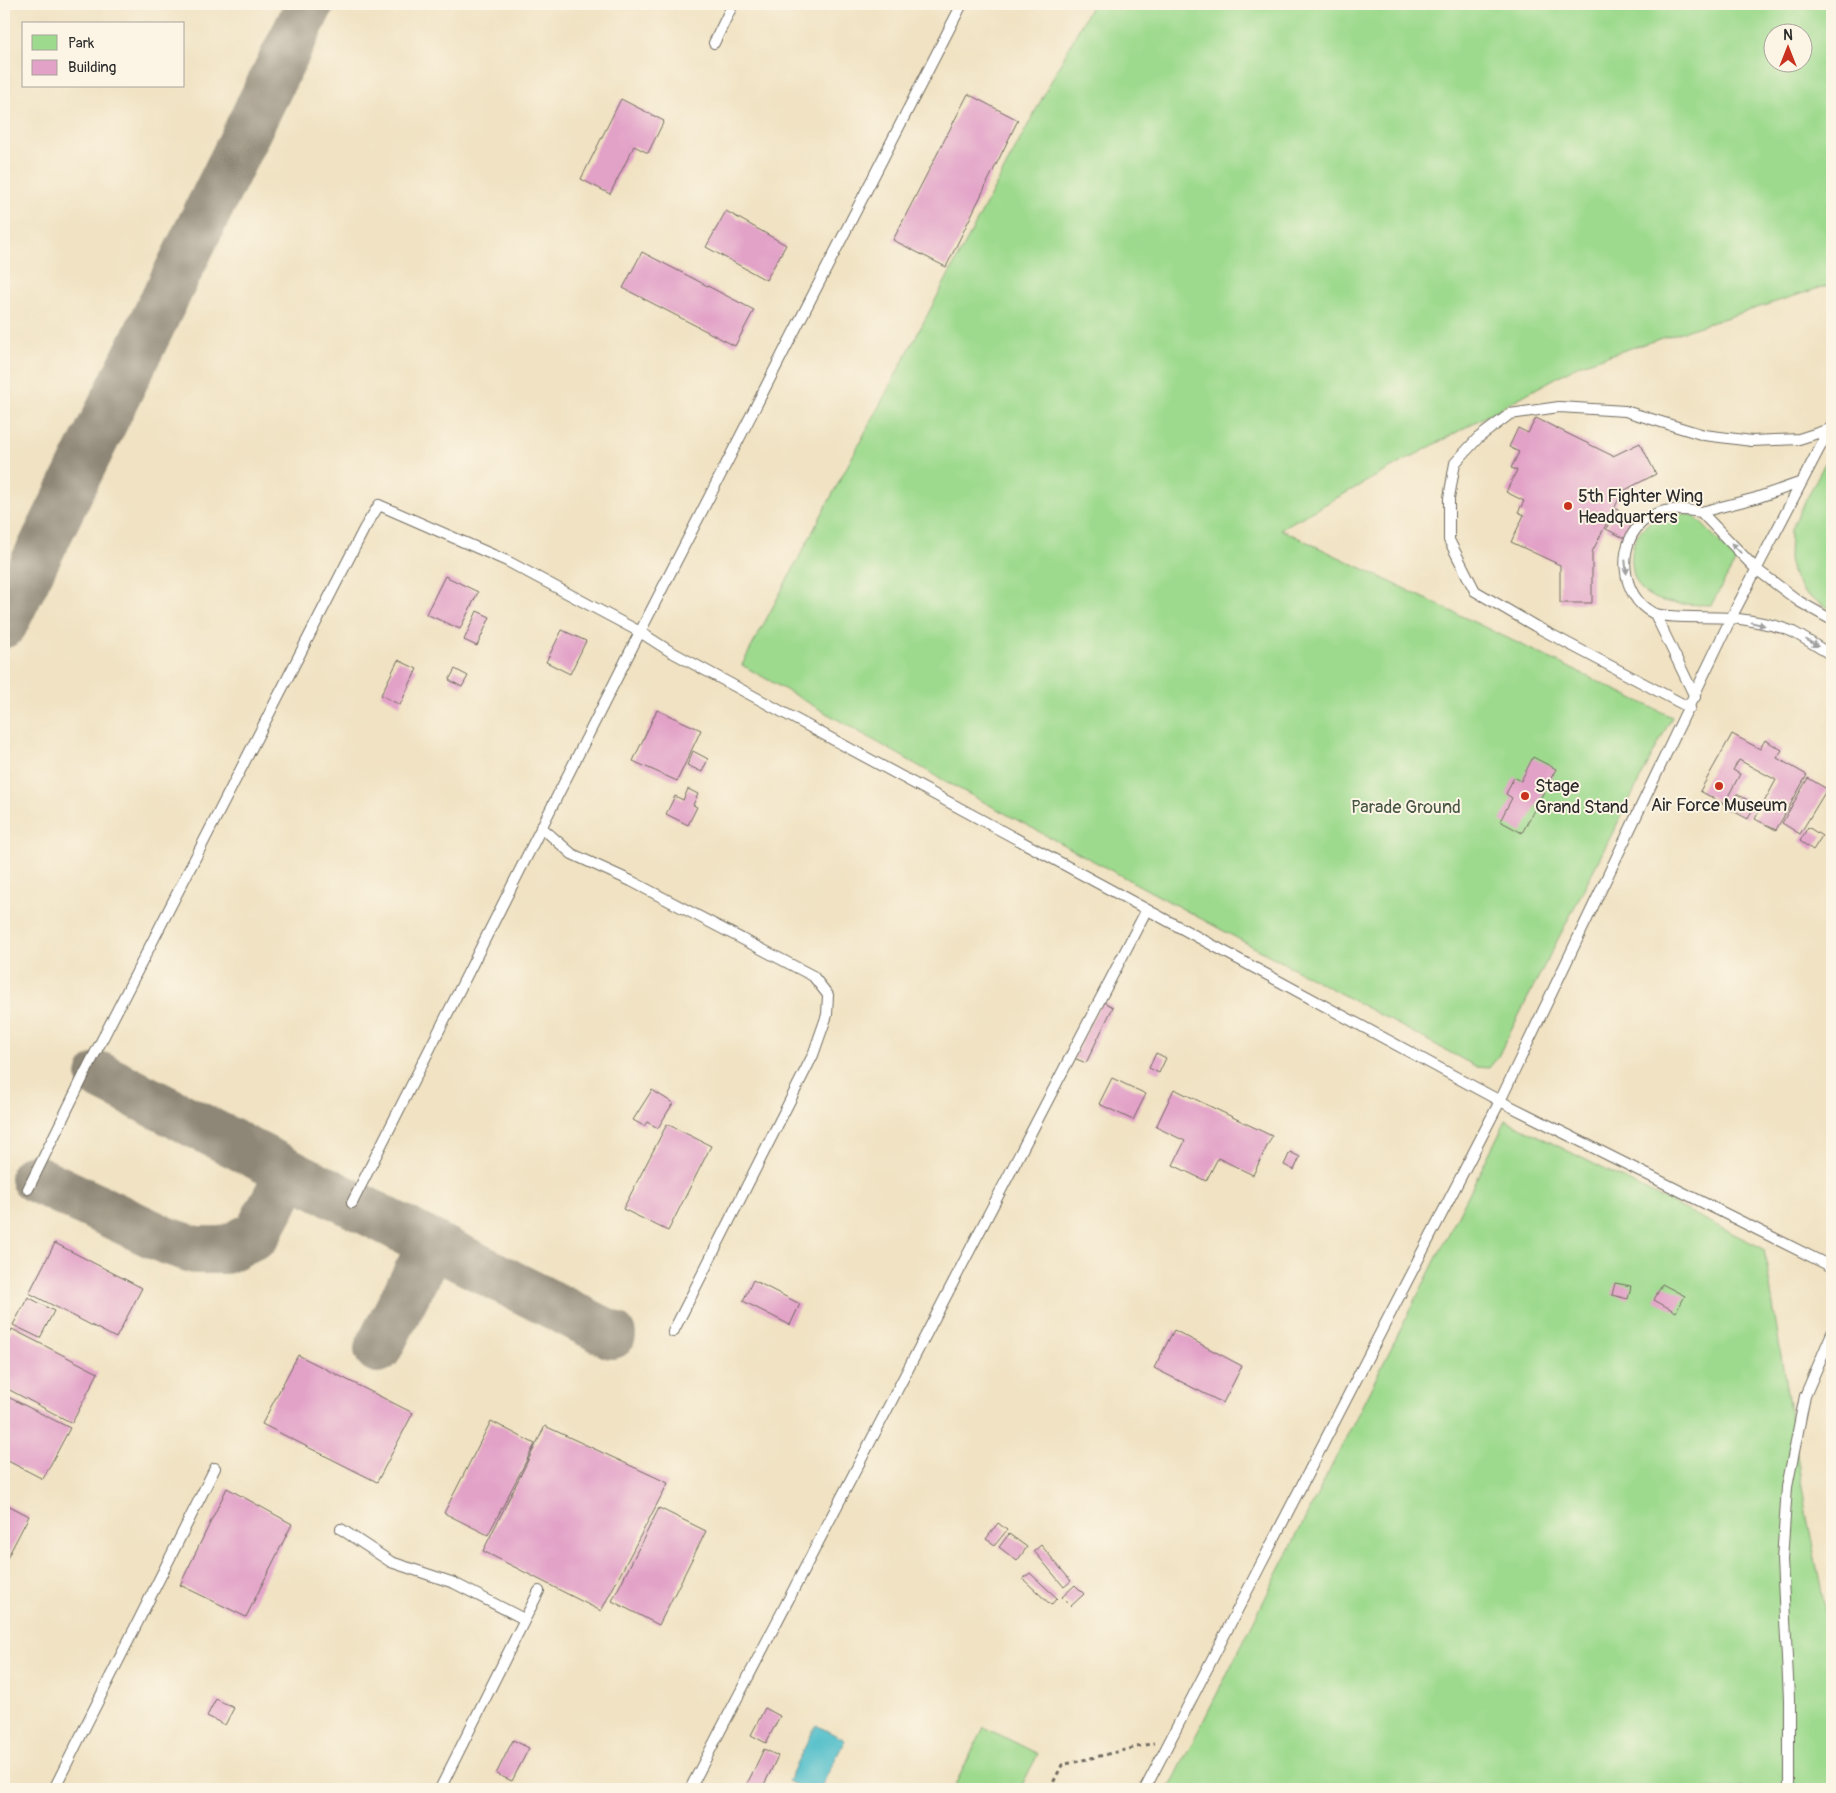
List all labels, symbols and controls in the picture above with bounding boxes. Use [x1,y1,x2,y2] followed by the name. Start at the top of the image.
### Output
[22,22,185,88] legend
[1764,22,1814,72] north arrow
[1783,27,1793,44] text: N
[68,34,95,53] text: Park
[68,58,116,77] text: Building
[1578,485,1703,529] place label: 5th Fighter Wing Headquarters
[1562,500,1574,512] marker: 5th Fighter Wing Headquarters
[1730,542,1742,554] one-way arrow
[1622,559,1630,575] one-way arrow
[1751,620,1766,628] one-way arrow
[1805,639,1818,648] one-way arrow
[1535,775,1629,819] place label: Stage Grand Stand
[1713,780,1725,792] marker: Air Force Museum
[1519,790,1531,802] marker: Stage Grand Stand
[1651,794,1787,817] place label: Air Force Museum
[1351,796,1461,819] park label: Parade Ground

